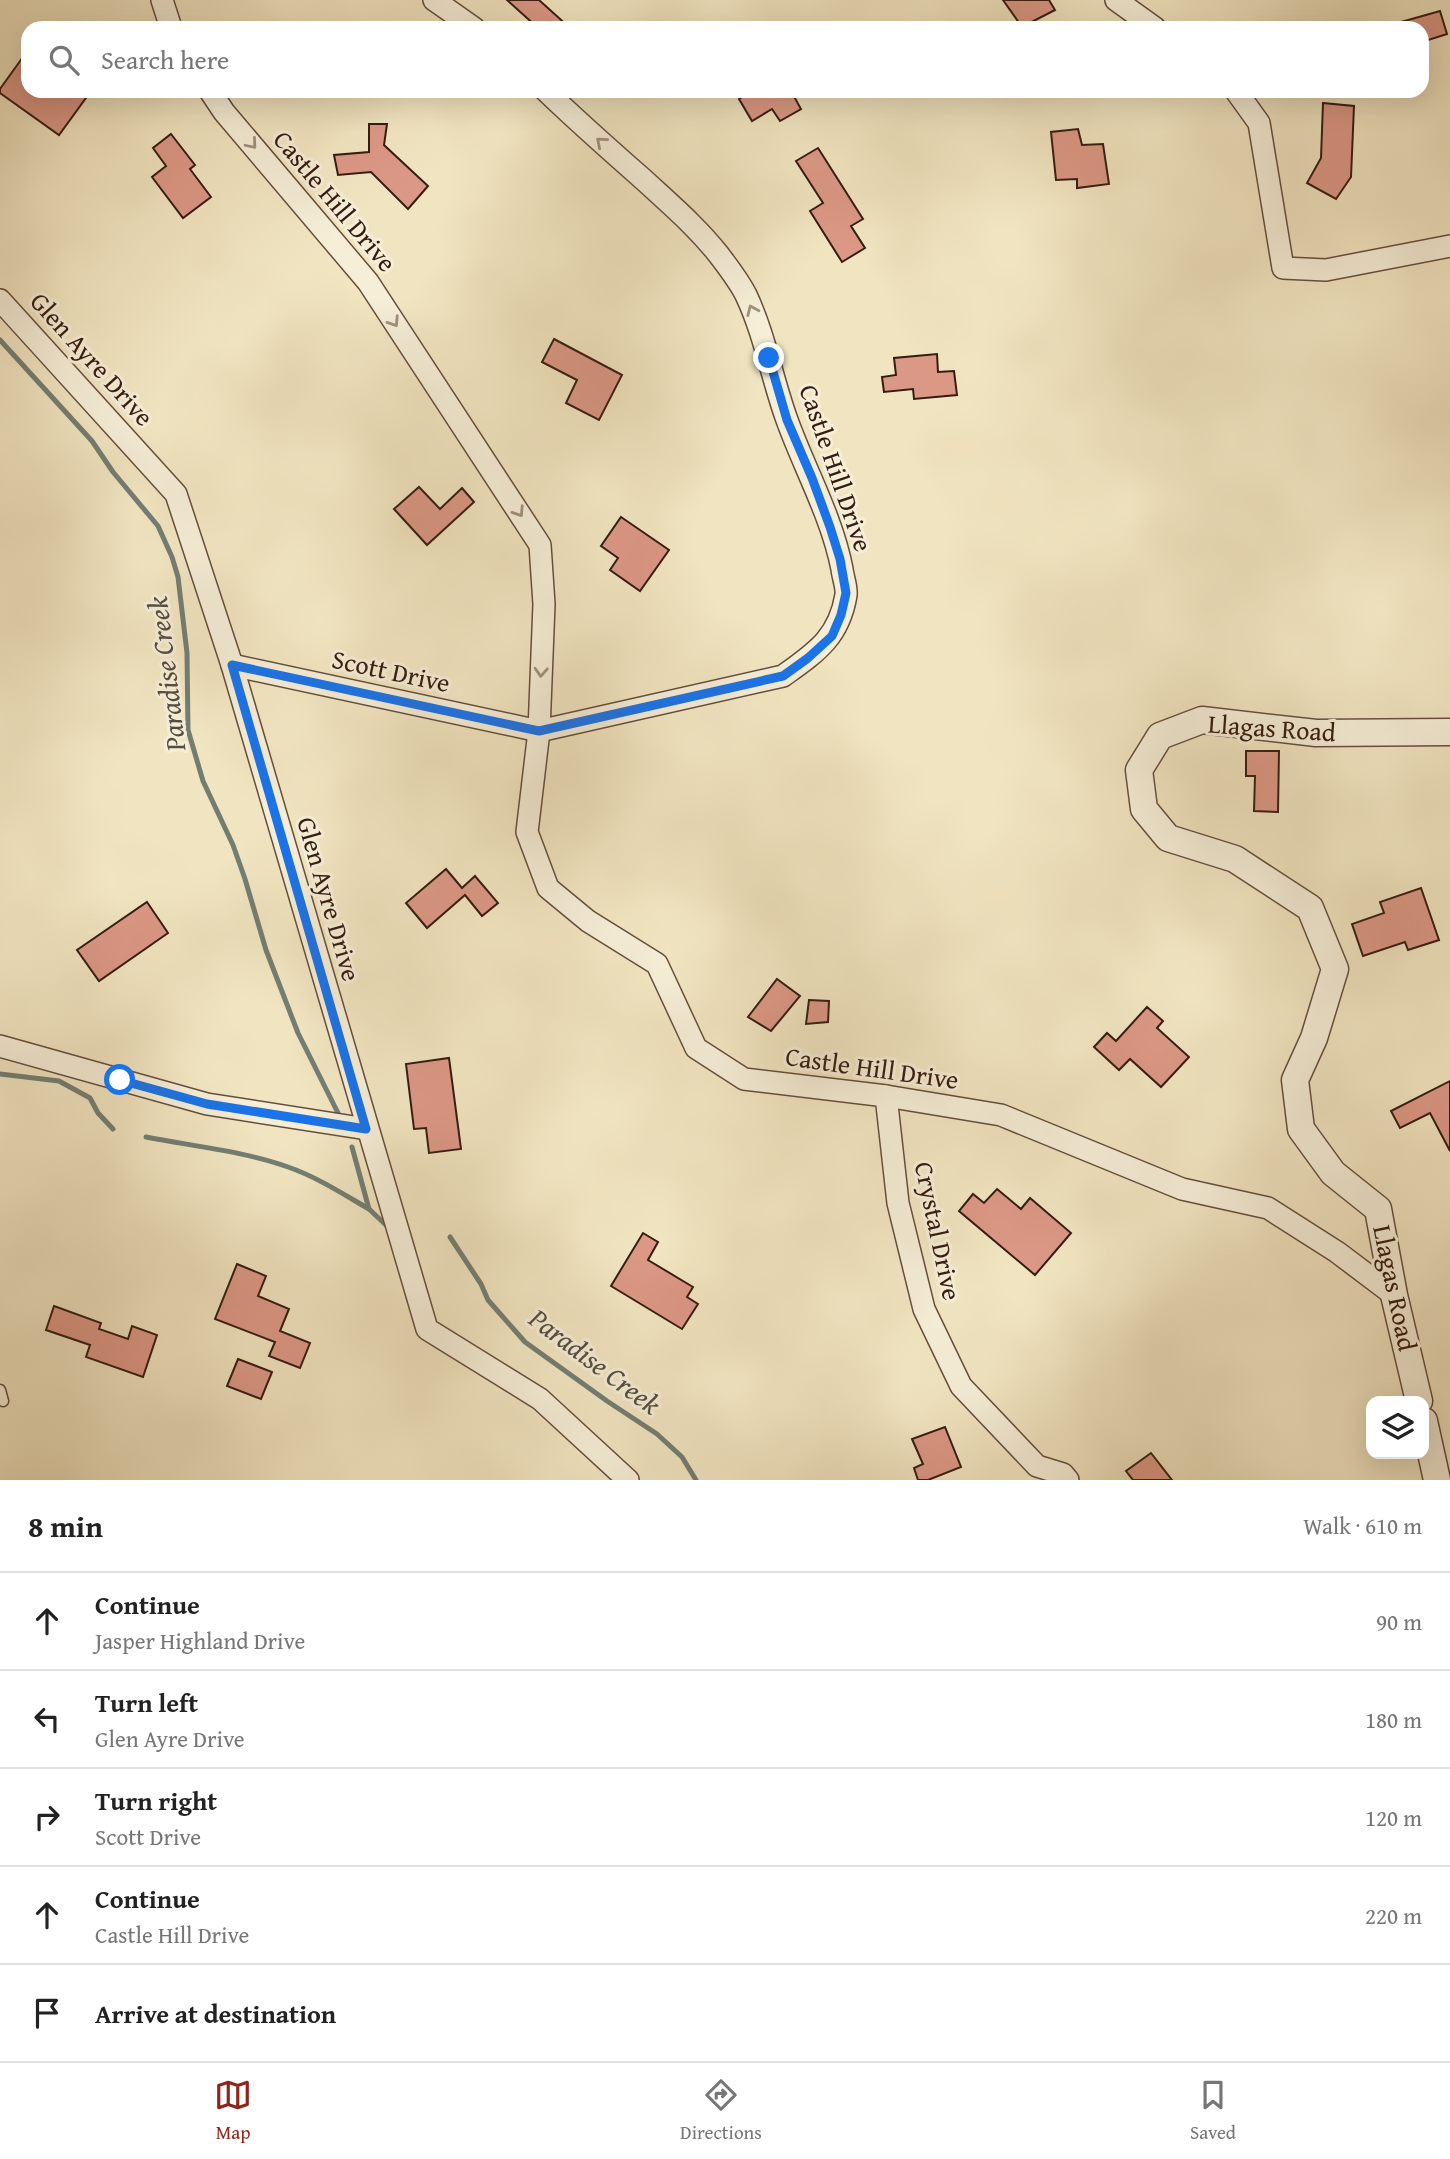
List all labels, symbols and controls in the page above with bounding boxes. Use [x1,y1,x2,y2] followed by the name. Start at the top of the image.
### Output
[21,21,1429,98] search box
[101,40,229,79] text: Search here
[45,41,83,79] icon: search
[264,121,406,280] street label: Castle Hill Drive
[244,136,256,149] one-way arrow
[596,138,609,150] one-way arrow
[21,283,163,435] street label: Glen Ayre Drive
[746,304,760,317] one-way arrow
[386,314,399,327] one-way arrow
[753,342,784,373] route end
[790,379,883,557] street label: Castle Hill Drive
[510,505,523,518] one-way arrow
[136,594,195,755] water label: Paradise Creek
[328,639,454,702] street label: Scott Drive
[534,667,549,678] one-way arrow
[1207,704,1337,751] street label: Llagas Road
[287,812,372,986] street label: Glen Ayre Drive
[783,1036,961,1099] street label: Castle Hill Drive
[104,1064,135,1095] route start
[905,1158,972,1304] street label: Crystal Drive
[1363,1221,1428,1355] street label: Llagas Road
[520,1297,670,1424] water label: Paradise Creek
[1366,1396,1429,1459] map controls
[1366,1396,1429,1459] button: layers
[28,1504,103,1548] text: 8 min
[1303,1509,1422,1542] text: Walk · 610 m
[95,1585,200,1624] text: Continue
[28,1602,66,1640] icon: ahead
[1376,1605,1422,1638] text: 90 m
[95,1624,305,1657] text: Jasper Highland Drive
[95,1683,198,1722] text: Turn left
[28,1700,66,1738] icon: left
[1365,1703,1422,1736] text: 180 m
[95,1722,245,1755] text: Glen Ayre Drive
[95,1781,217,1820] text: Turn right
[28,1798,66,1836] icon: right
[1365,1801,1422,1834] text: 120 m
[95,1820,201,1853] text: Scott Drive
[95,1879,200,1918] text: Continue
[28,1896,66,1934] icon: ahead
[1365,1899,1422,1932] text: 220 m
[95,1918,249,1951] text: Castle Hill Drive
[28,1994,66,2032] icon: arrive
[95,1994,336,2033] text: Arrive at destination
[214,2076,252,2146] tab: Map
[680,2076,762,2146] tab: Directions
[1190,2076,1236,2146] tab: Saved

